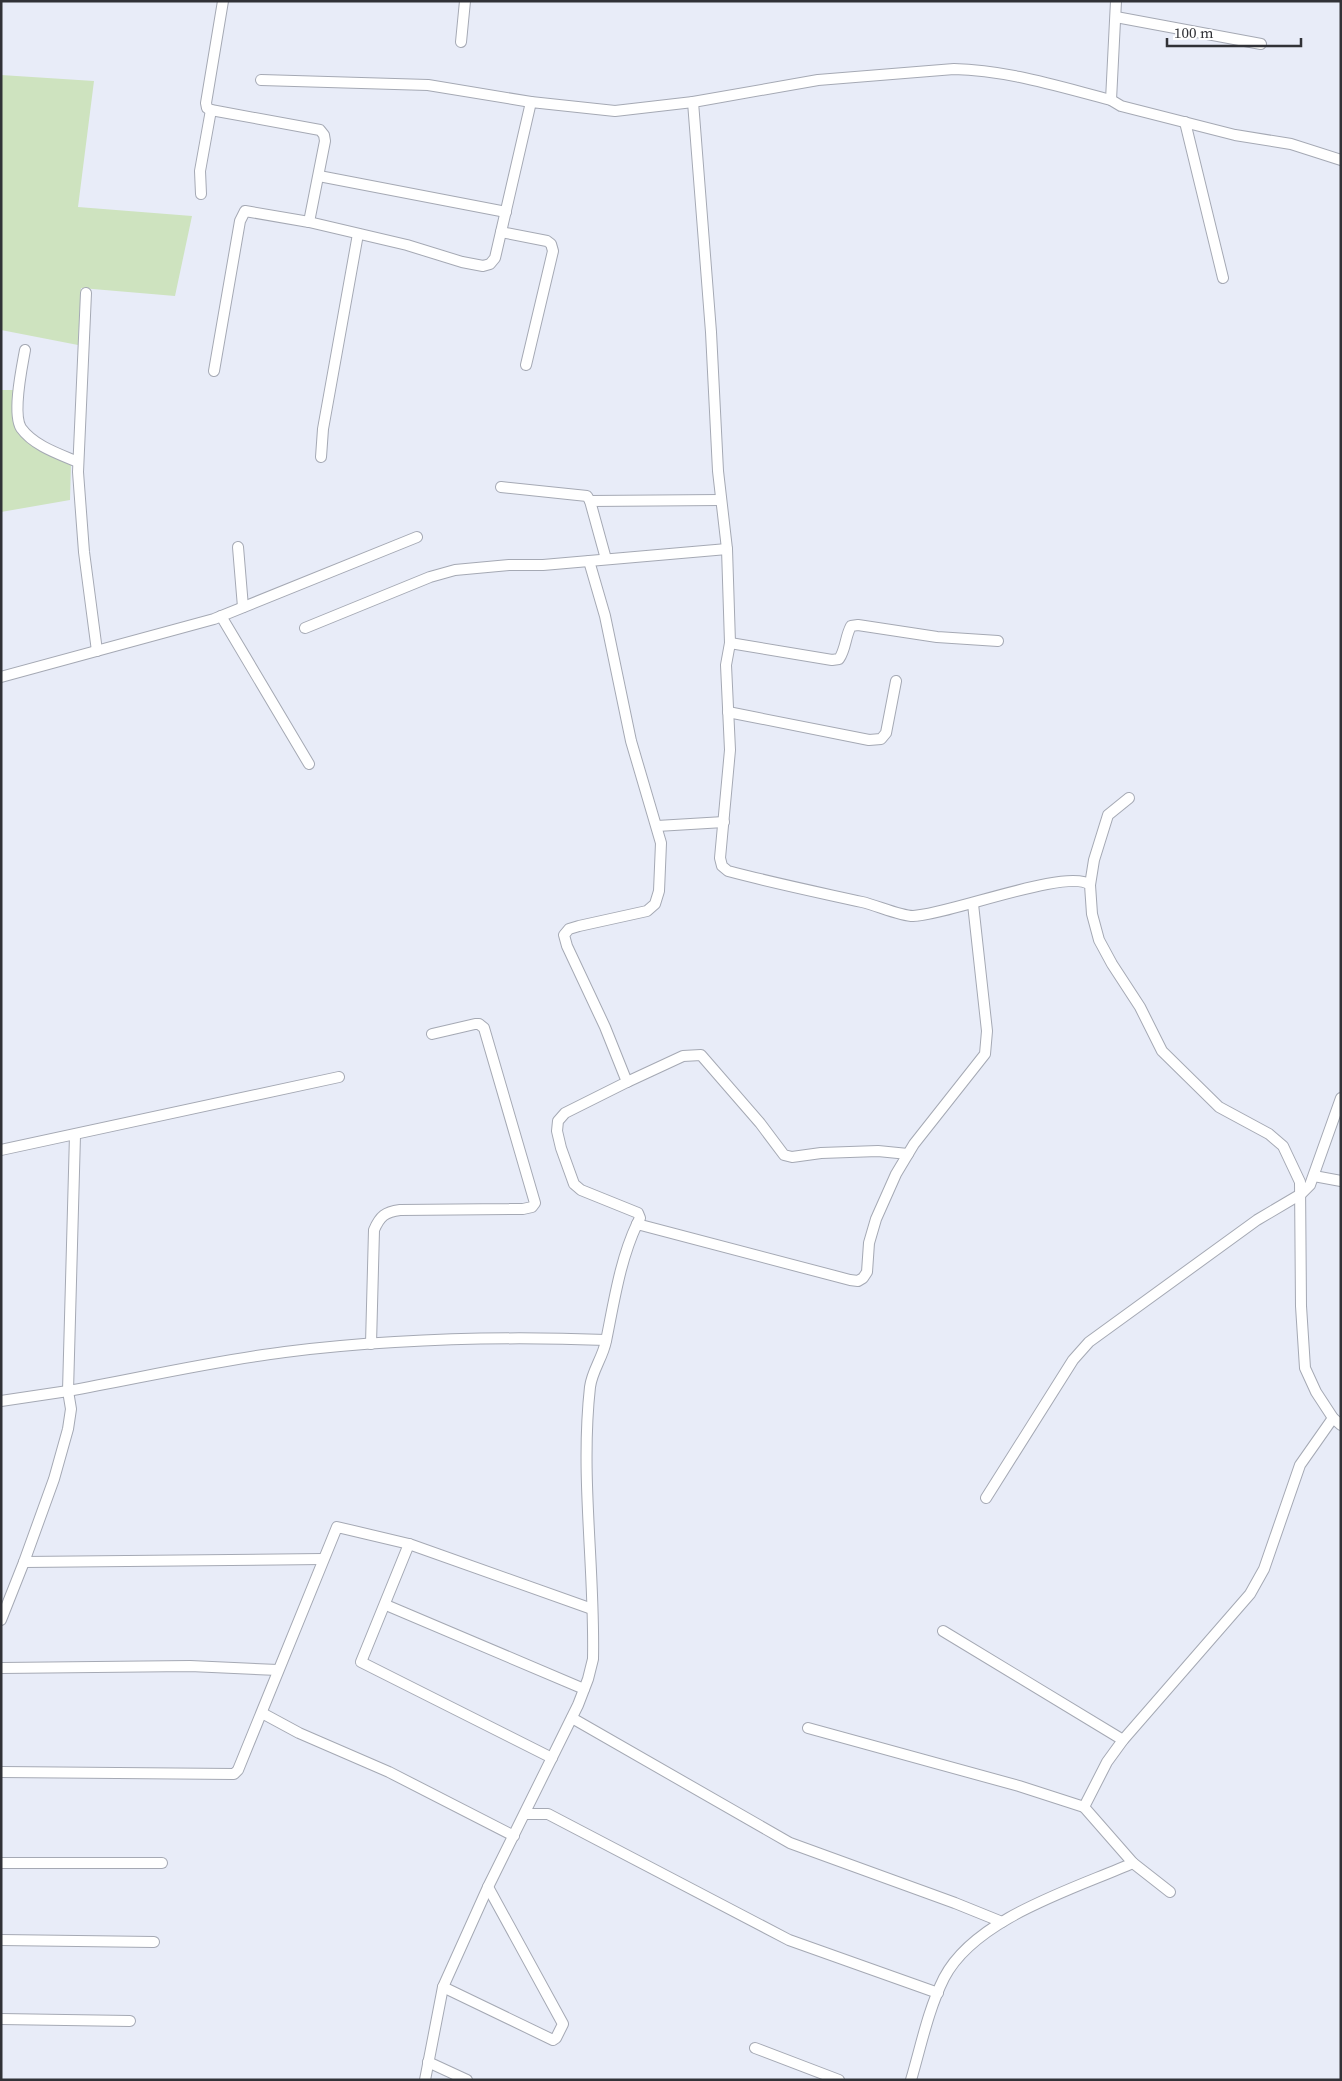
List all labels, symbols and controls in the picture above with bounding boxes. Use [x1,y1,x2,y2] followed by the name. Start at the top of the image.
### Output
[1167,15,1301,47] scale bar
[1174,22,1214,43] text: 100 m

